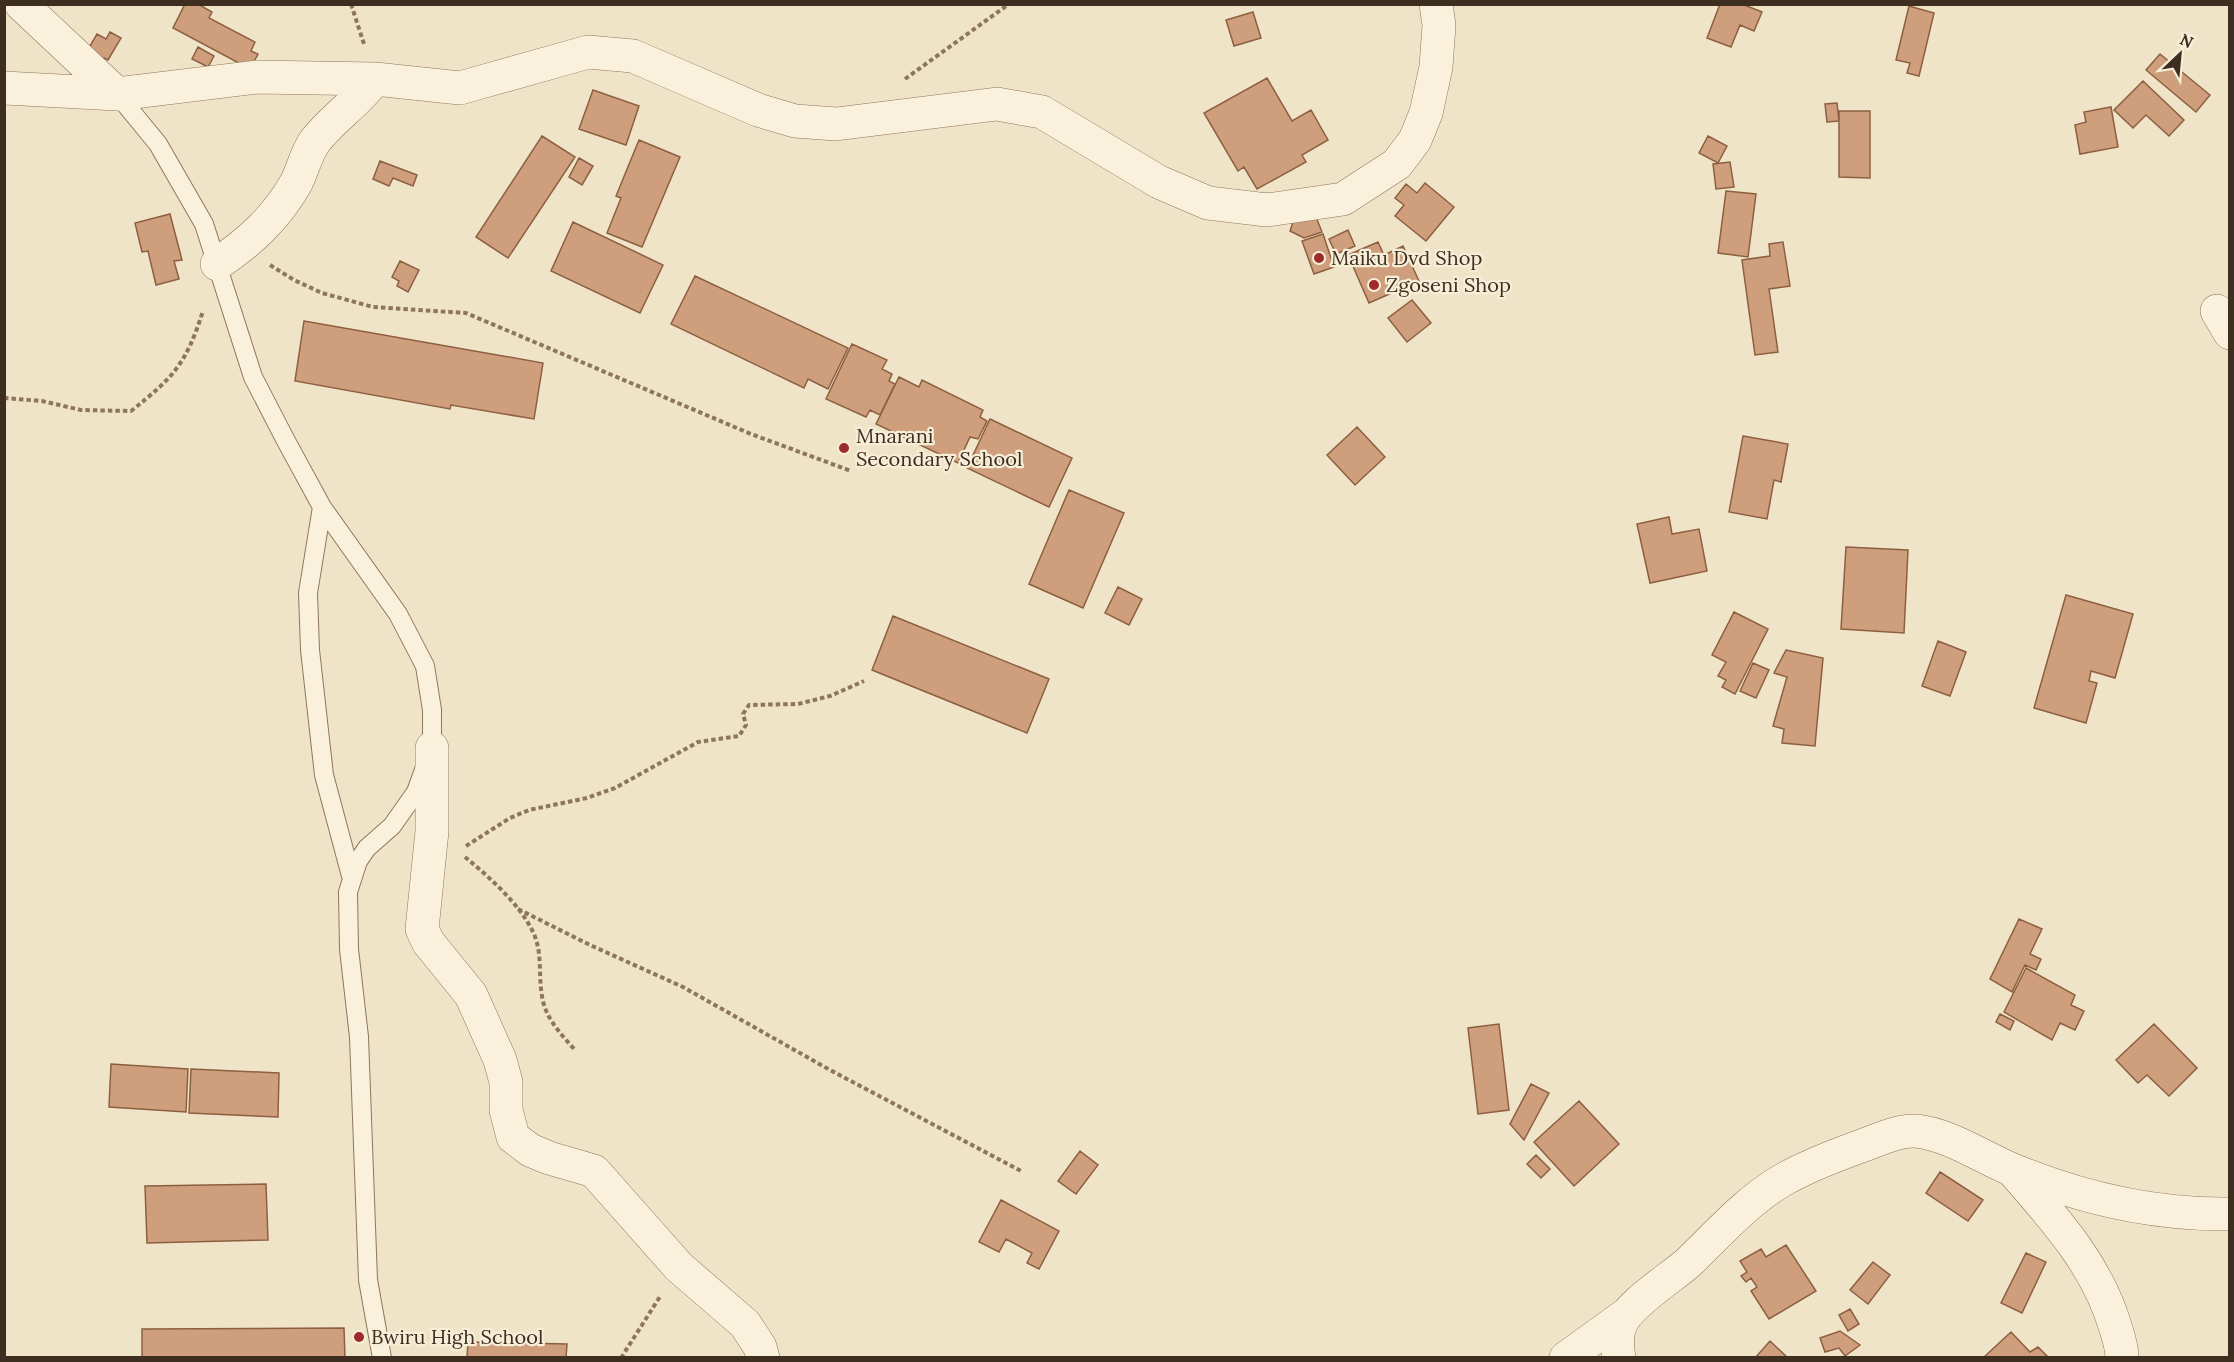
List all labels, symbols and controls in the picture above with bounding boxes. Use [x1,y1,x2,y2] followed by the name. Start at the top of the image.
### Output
[2150,24,2210,84] north arrow
[2177,29,2197,52] text: N
[1331,245,1482,270] place label: Maiku Dvd Shop
[1312,251,1326,265] marker: Maiku Dvd Shop
[1386,272,1511,297] place label: Zgoseni Shop
[1367,278,1381,292] marker: Zgoseni Shop
[856,423,1022,471] place label: Mnarani Secondary School
[837,441,851,455] marker: Mnarani Secondary School
[371,1324,543,1349] place label: Bwiru High School
[352,1330,366,1344] marker: Bwiru High School

